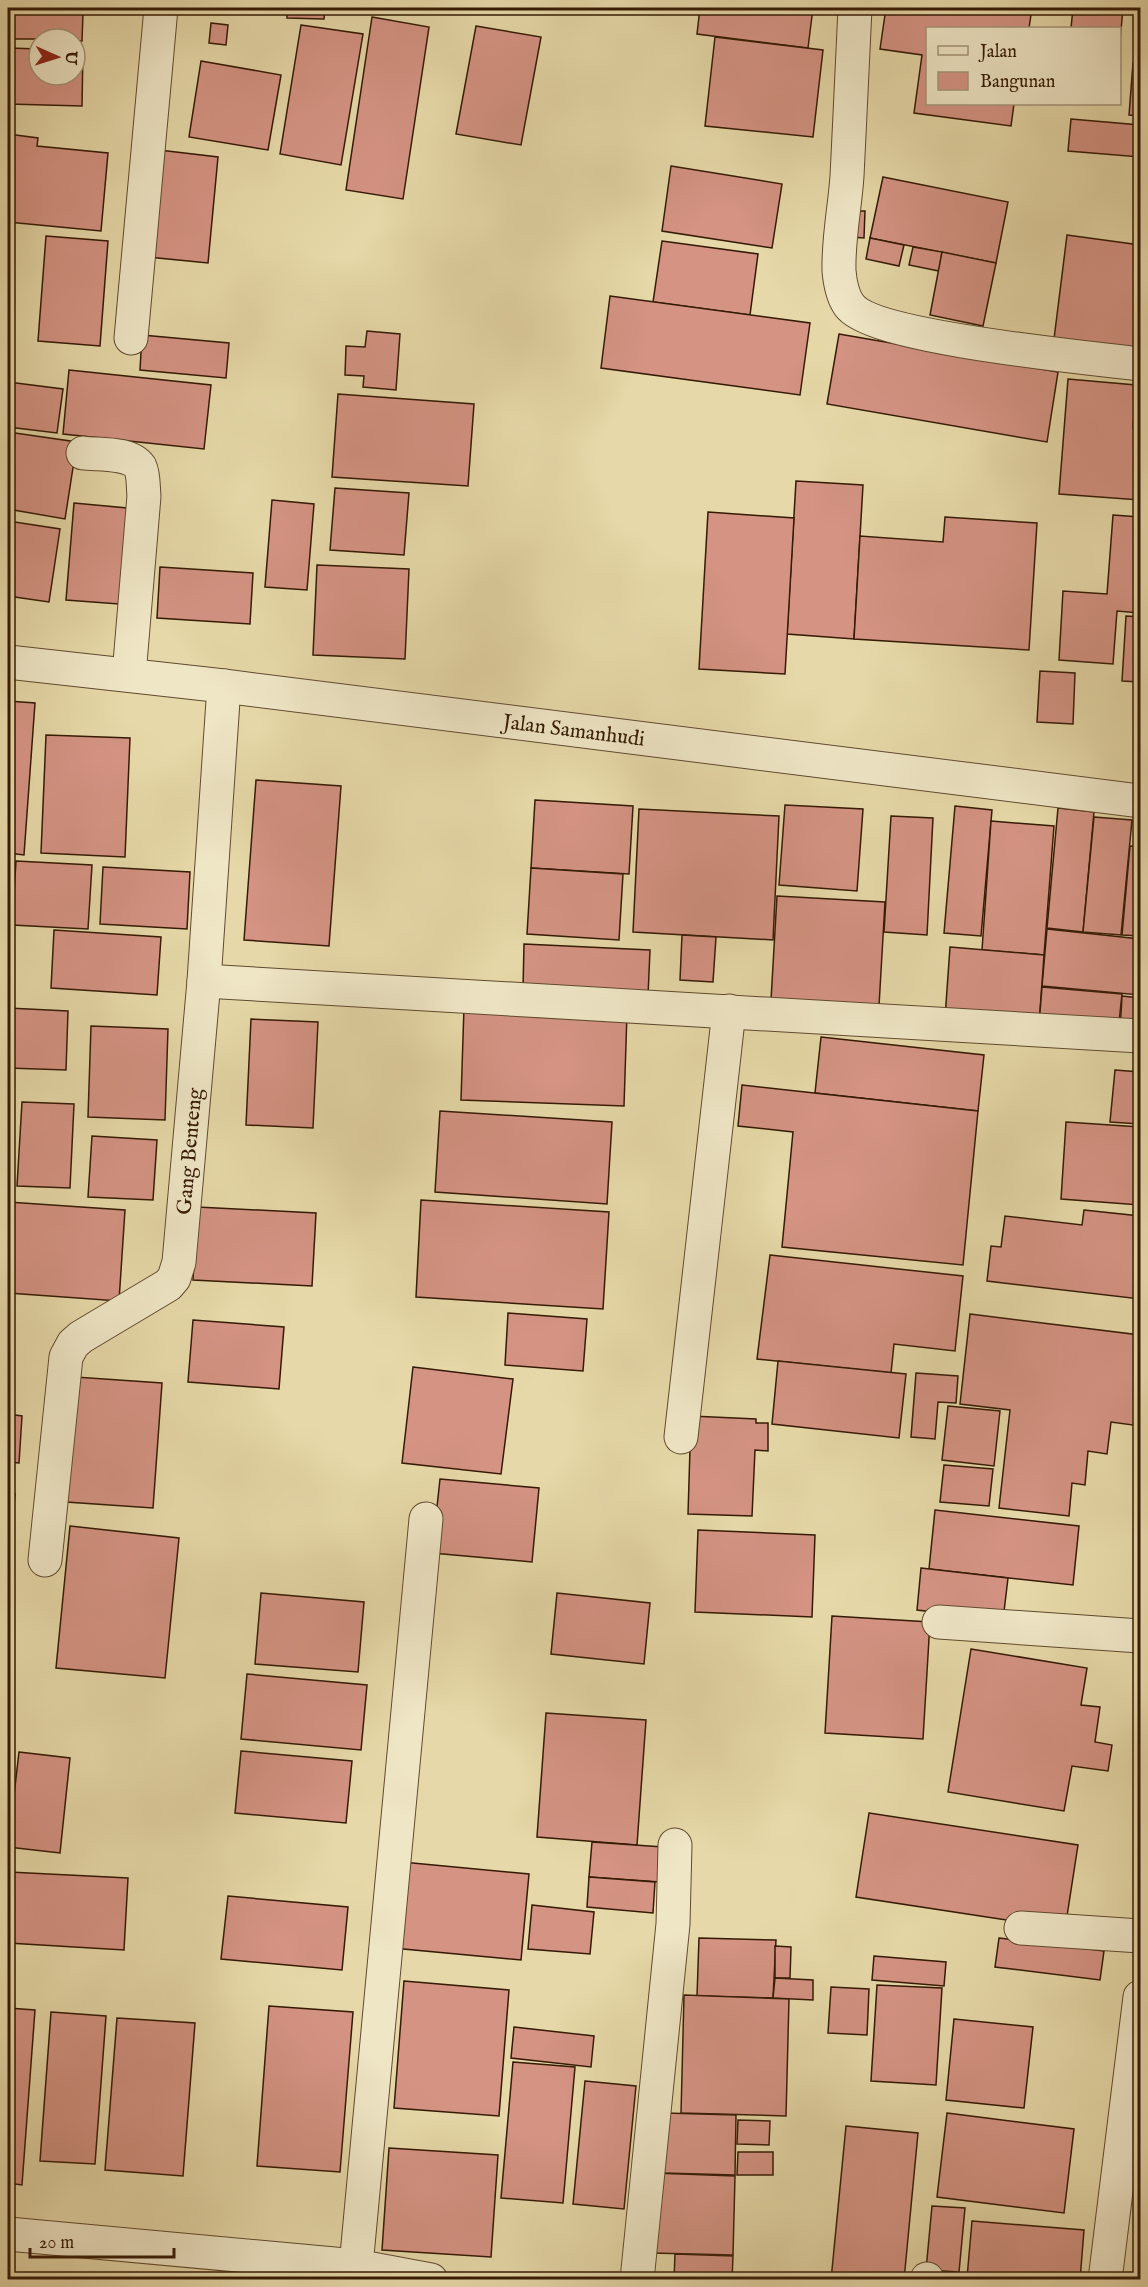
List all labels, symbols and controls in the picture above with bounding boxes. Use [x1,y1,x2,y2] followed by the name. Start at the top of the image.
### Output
[27,27,87,87] north arrow
[926,27,1121,105] legend
[978,41,1017,64] text: Jalan
[60,49,80,65] text: U
[980,71,1056,94] text: Bangunan
[499,709,646,754] street label: Jalan Samanhudi
[171,1086,209,1216] street label: Gang Benteng
[30,2221,174,2259] scale bar
[39,2232,74,2255] text: 20 m

